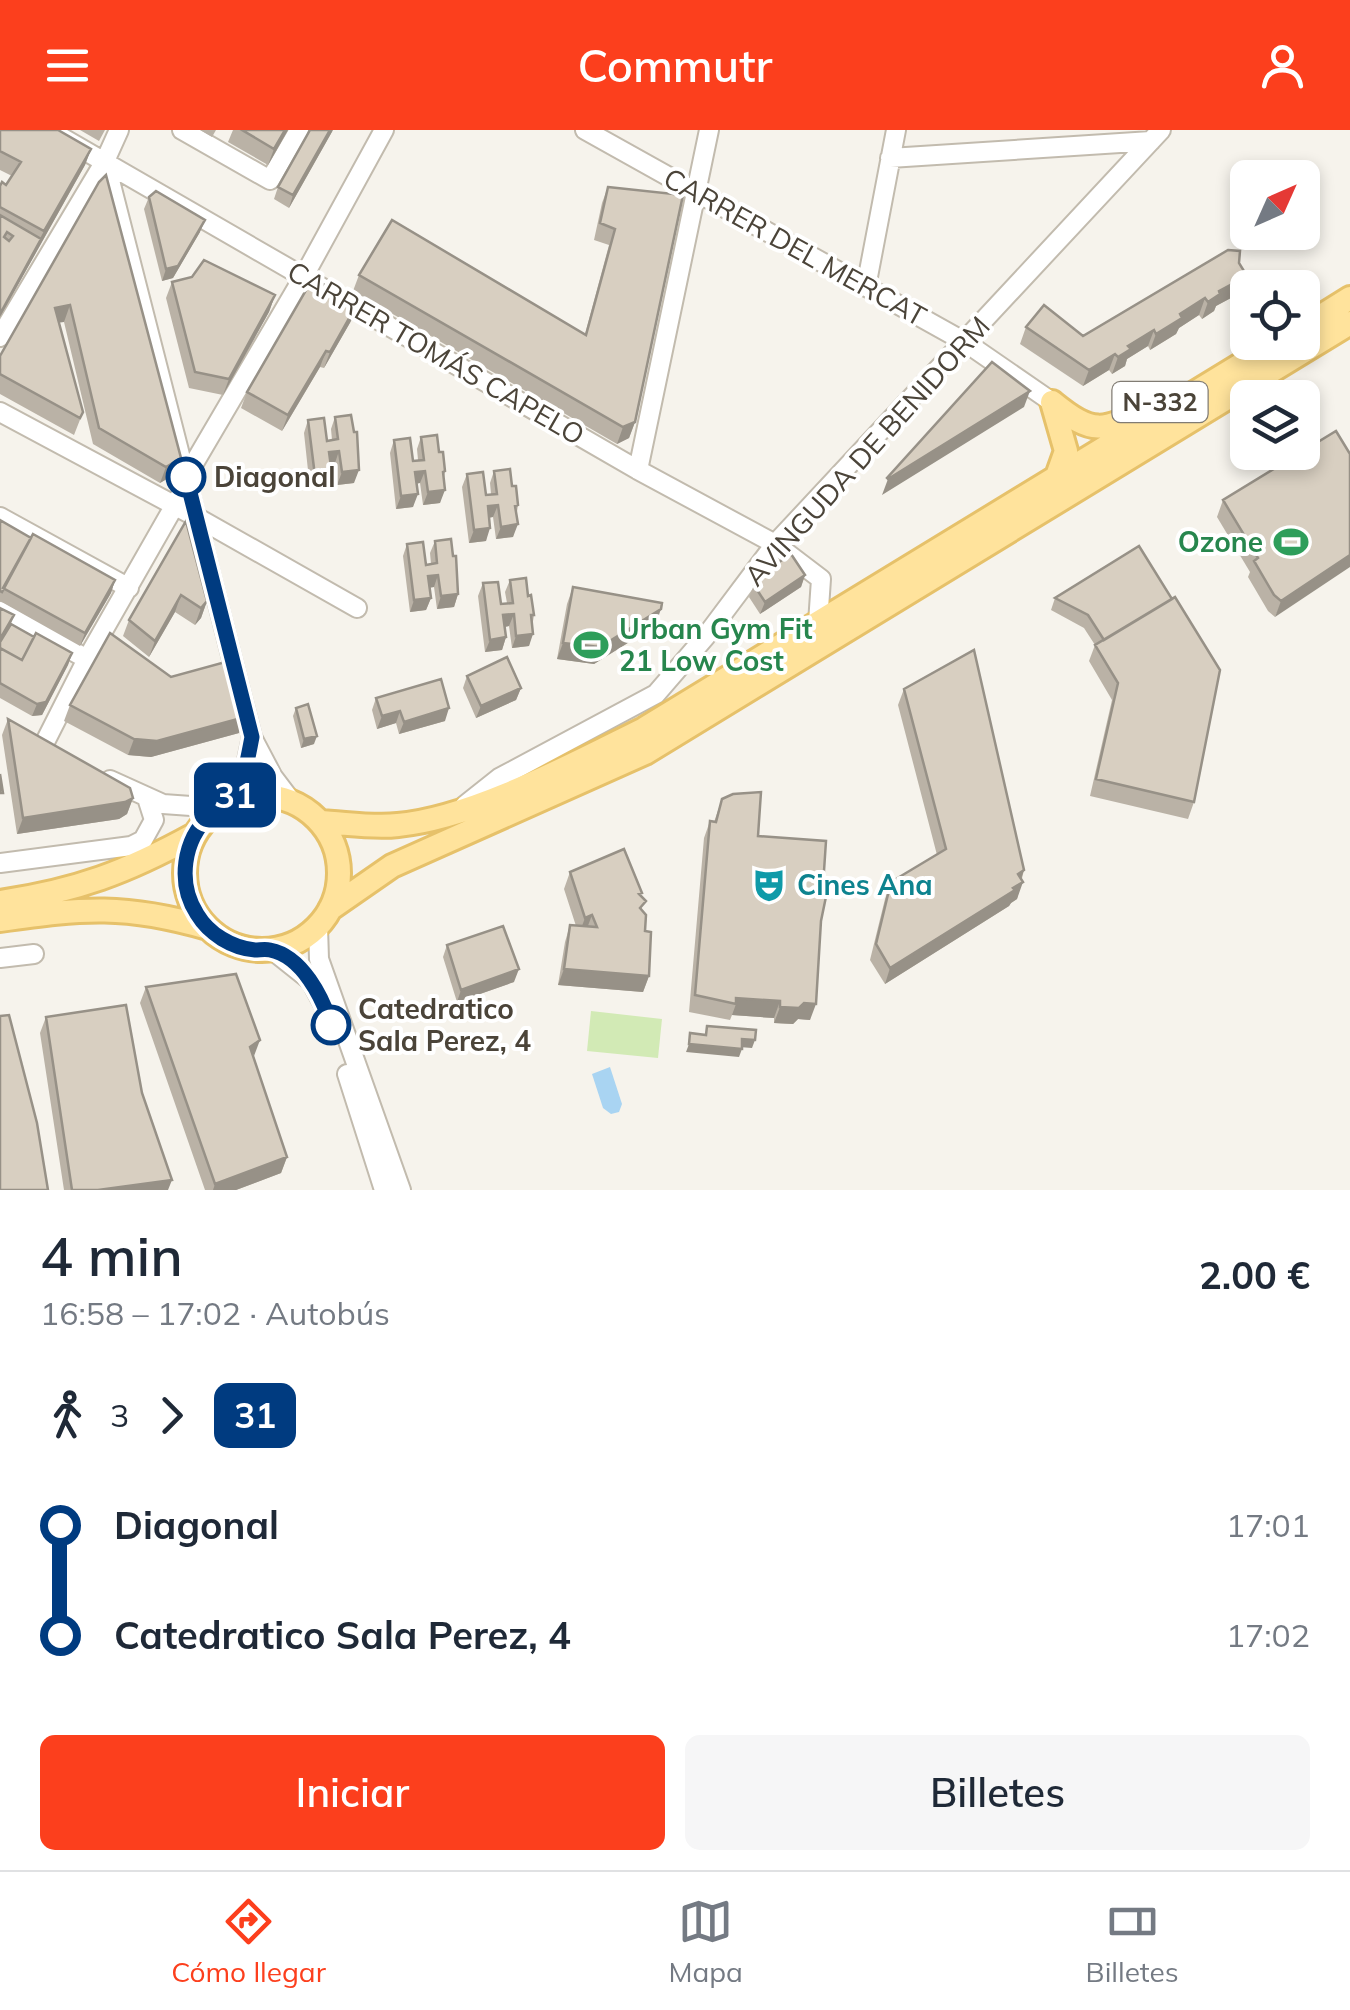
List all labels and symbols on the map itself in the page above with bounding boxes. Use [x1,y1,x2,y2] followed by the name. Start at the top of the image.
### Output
[658,160,933,333] street label: CARRER DEL MERCAT
[1230,160,1320,250] north arrow
[281,253,591,452] street label: CARRER TOMÁS CAPELO
[736,309,997,593] street label: AVINGUDA DE BENIDORM
[1112,382,1208,422] road number: N-332
[167,458,205,496] marker: Diagonal
[214,459,336,494] place label: Diagonal
[1272,523,1310,561] sports icon: Ozone
[1178,524,1263,559] place label: Ozone
[619,611,813,678] place label: Urban Gym Fit 21 Low Cost
[572,626,610,664] sports icon: Urban Gym Fit 21 Low Cost
[190,762,280,828] line badge: 31
[750,866,788,904] theatre icon: Cines Ana
[797,867,933,902] place label: Cines Ana
[358,991,531,1058] place label: Catedratico Sala Perez, 4
[312,1006,350,1044] marker: Catedratico Sala Perez, 4

